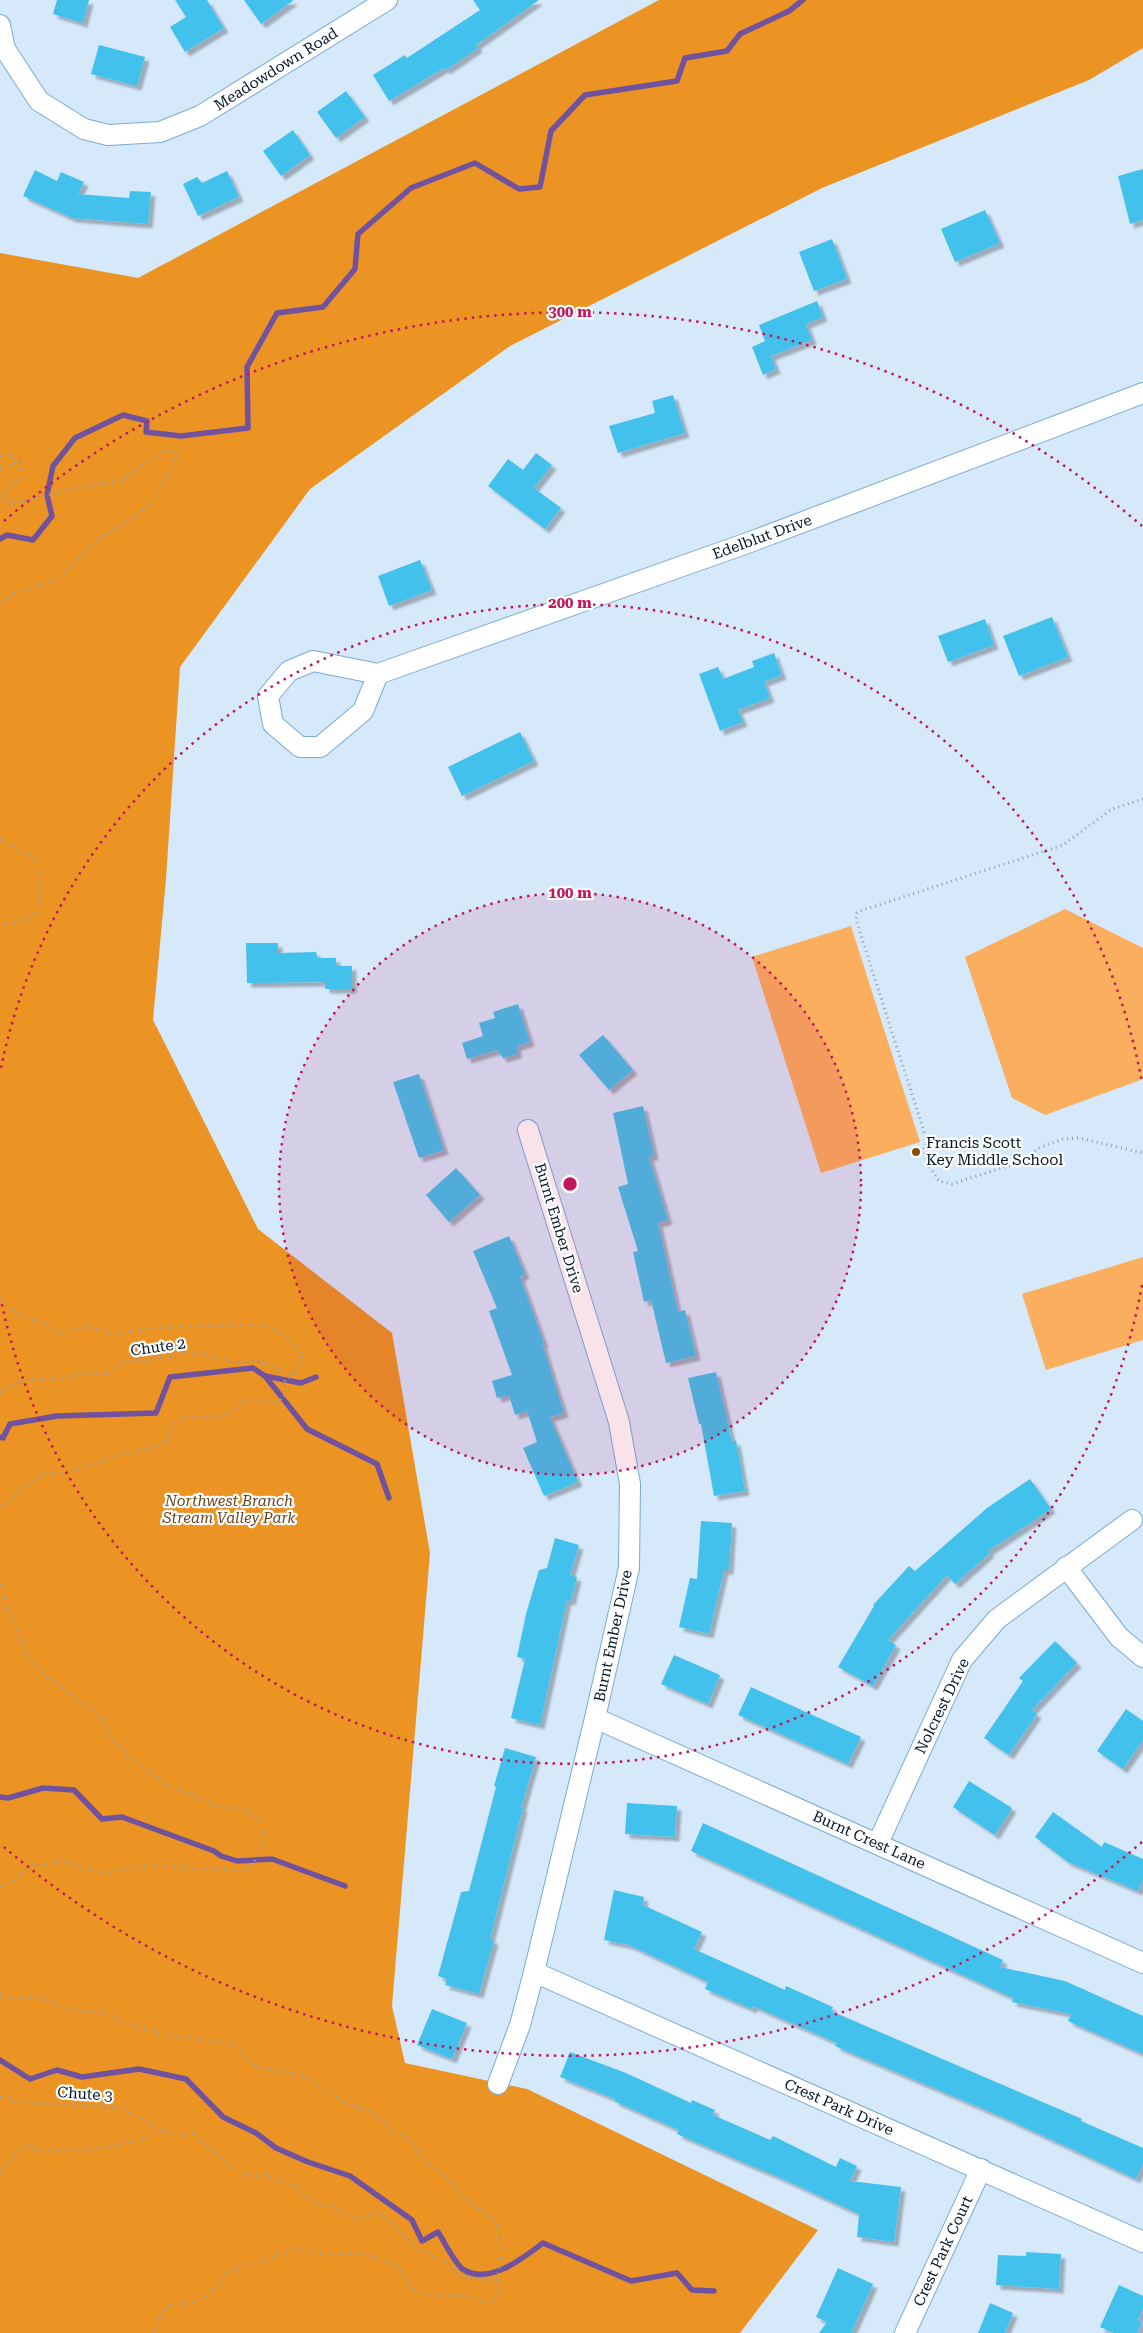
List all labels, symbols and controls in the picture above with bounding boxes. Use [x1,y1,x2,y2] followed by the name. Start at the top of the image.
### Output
[211,23,341,114] street label: Meadowdown Road
[548,303,592,321] text: 300 m
[710,511,814,563] street label: Edelblut Drive
[548,594,592,612] text: 200 m
[548,884,592,902] text: 100 m
[926,1134,1063,1169] place label: Francis Scott Key Middle School
[910,1146,922,1158] marker: Francis Scott Key Middle School
[531,1161,587,1295] street label: Burnt Ember Drive
[561,1175,579,1193] centre of rings
[129,1334,187,1360] street label: Chute 2
[161,1492,296,1527] park label: Northwest Branch Stream Valley Park
[590,1568,636,1704] street label: Burnt Ember Drive
[911,1655,973,1757] street label: Nolcrest Drive
[810,1807,928,1873] street label: Burnt Crest Lane
[782,2075,896,2139] street label: Crest Park Drive
[57,2083,113,2105] street label: Chute 3
[910,2193,977,2309] street label: Crest Park Court

